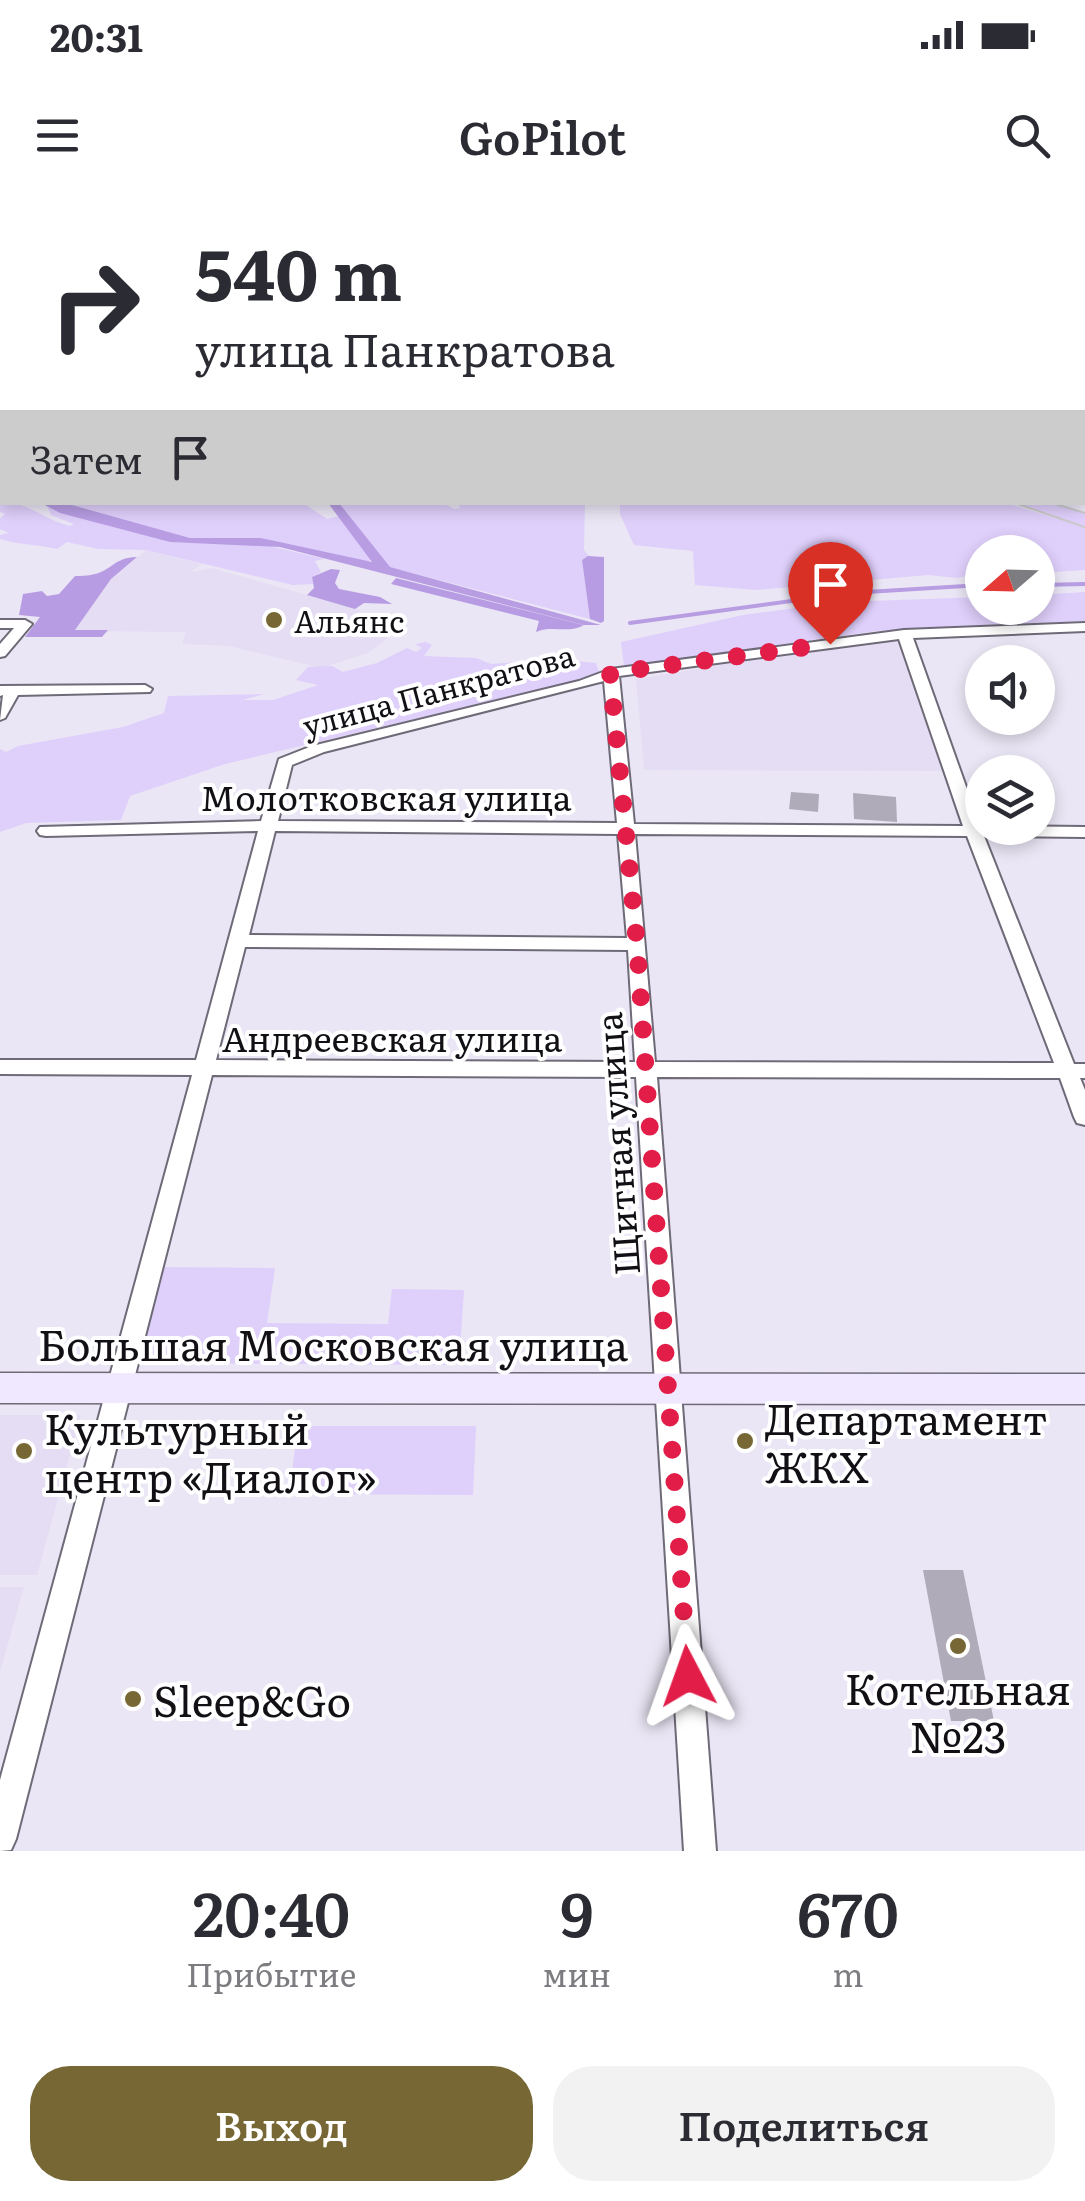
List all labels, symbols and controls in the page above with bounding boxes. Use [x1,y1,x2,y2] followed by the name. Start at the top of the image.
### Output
[50,7,143,64] text: 20:31
[459,102,626,169] text: GoPilot
[30,108,85,163] icon: menu
[1000,108,1055,163] icon: search
[195,219,402,323] text: 540 m
[30,240,160,370] icon: right
[195,314,615,381] text: улица Панкратова
[30,429,143,486] text: Затем
[163,430,218,485] icon: arrive
[965,535,1055,625] north arrow
[965,535,1055,845] map controls
[788,542,873,645] pin
[803,557,858,612] icon: arrive
[294,598,404,642] place label: Альянс
[263,609,285,631] marker: Альянс
[297,631,580,746] street label: улица Панкратова
[965,645,1055,735] button: sound
[965,755,1055,845] button: layers
[200,770,572,822] street label: Молотковская улица
[222,1011,562,1063] street label: Андреевская улица
[581,1011,651,1277] street label: Щитная улица
[38,1312,628,1374] street label: Большая Московская улица
[765,1386,1047,1496] place label: Департамент ЖКХ
[44,1396,377,1506] place label: Культурный центр «Диалог»
[734,1430,756,1452] marker: Департамент ЖКХ
[13,1440,35,1462] marker: Культурный центр «Диалог»
[636,1624,740,1728] position arrow
[947,1635,969,1657] marker: Котельная №23
[845,1656,1071,1766] place label: Котельная №23
[153,1668,351,1730] place label: Sleep&Go
[122,1688,144,1710] marker: Sleep&Go
[193,1866,350,1955] text: 20:40
[560,1866,593,1955] text: 9
[797,1866,899,1955] text: 670
[186,1949,356,1997] text: Прибытие
[543,1949,611,1997] text: мин
[832,1949,863,1997] text: m
[30,2066,533,2181] button: Выход
[553,2066,1055,2181] button: Поделиться

